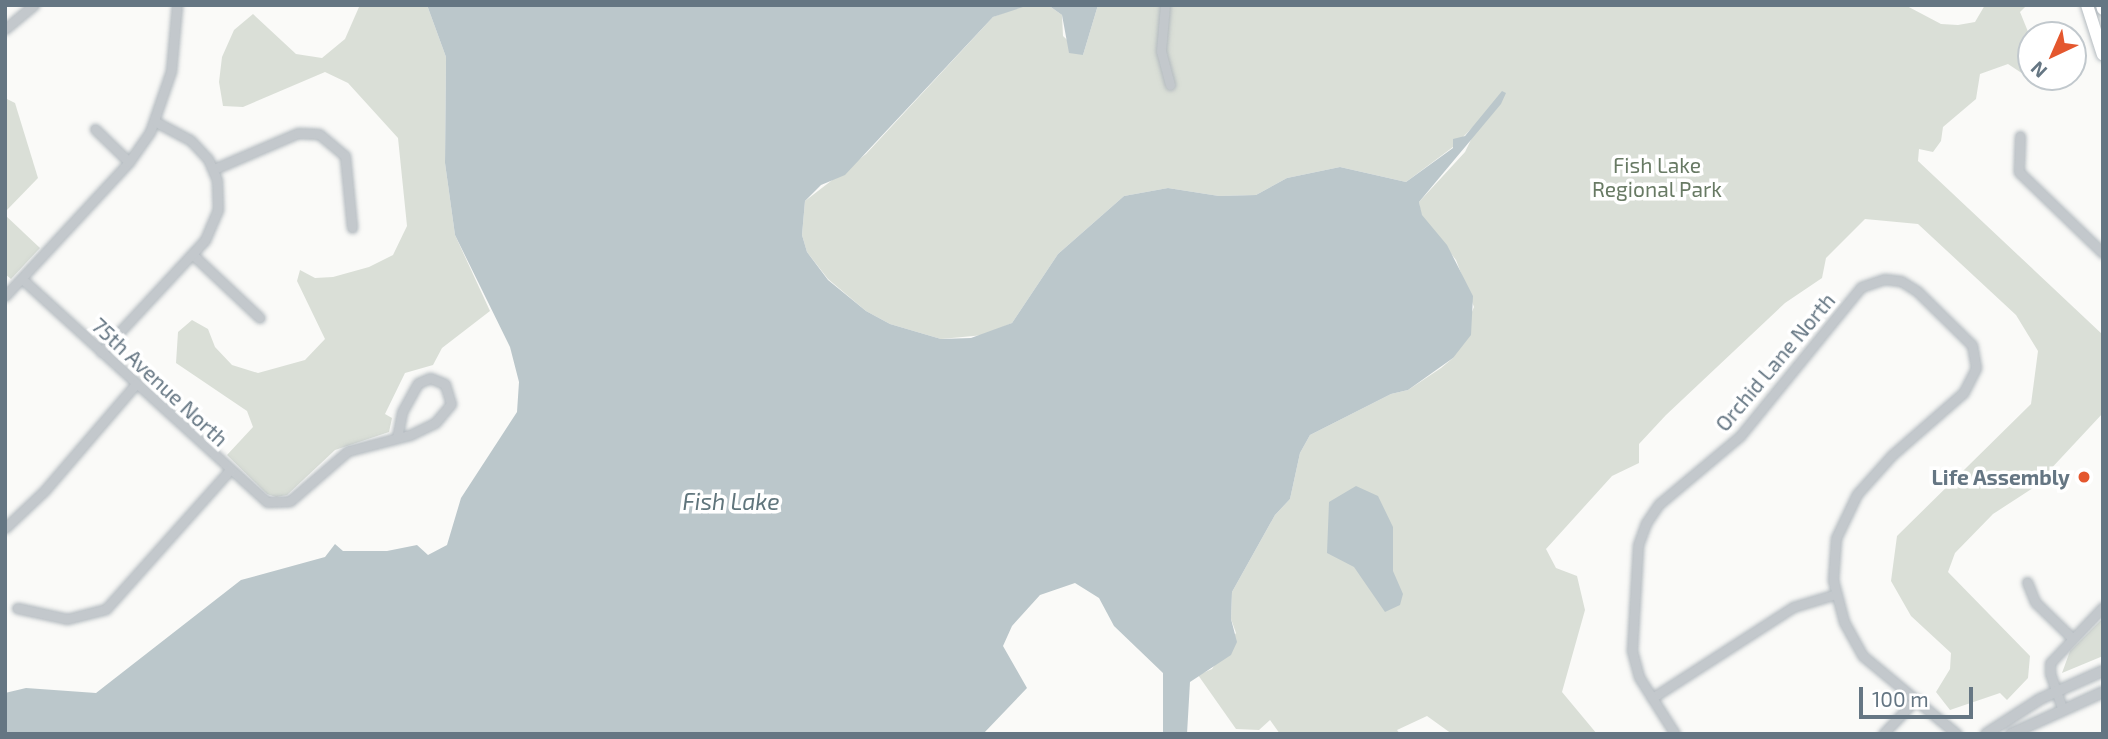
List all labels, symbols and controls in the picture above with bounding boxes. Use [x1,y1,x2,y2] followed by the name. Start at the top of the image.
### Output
[2017,21,2087,91] north arrow
[2026,57,2051,83] text: N
[1592,152,1722,202] park label: Fish Lake Regional Park
[1710,288,1840,436] street label: Orchid Lane North
[87,312,233,452] street label: 75th Avenue North
[1931,464,2070,490] place label: Life Assembly
[2076,469,2092,485] marker: Life Assembly
[682,487,780,515] water label: Fish Lake
[1863,672,1977,716] scale bar
[1872,686,1929,711] text: 100 m

